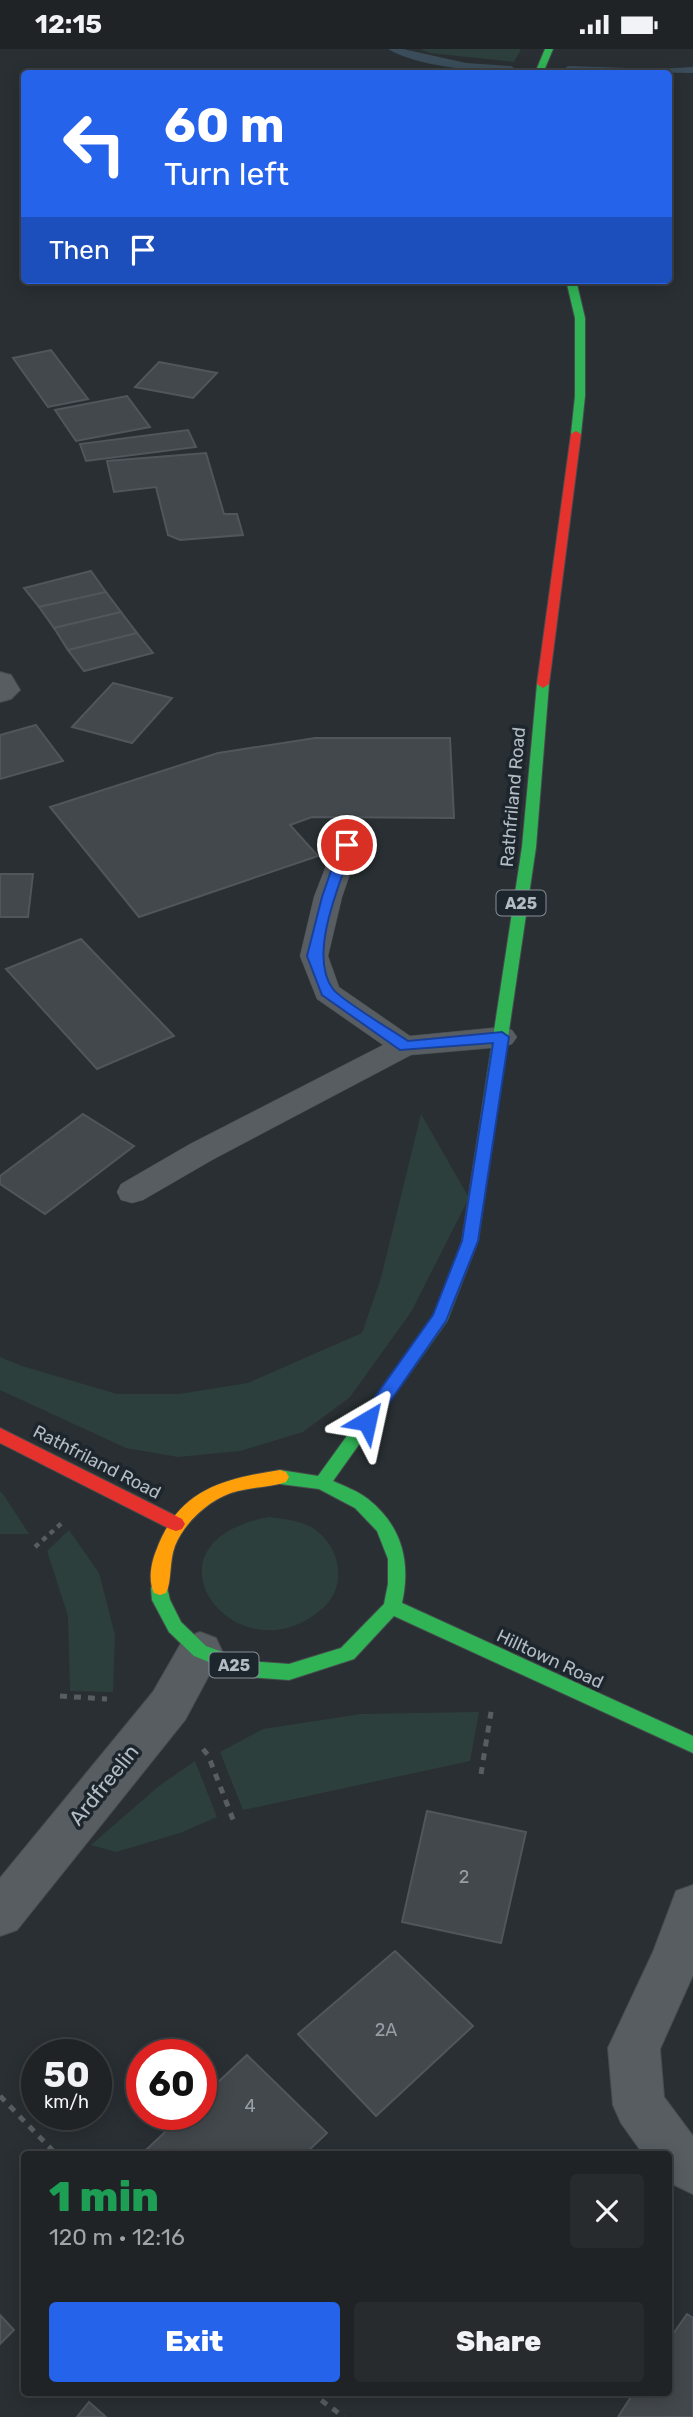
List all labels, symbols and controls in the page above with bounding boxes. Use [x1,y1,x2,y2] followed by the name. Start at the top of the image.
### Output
[35,9,102,40] text: 12:15
[164,96,285,154] text: 60 m
[49,98,140,189] icon: left
[164,155,289,193] text: Turn left
[124,231,162,269] icon: arrive
[49,235,110,266] text: Then
[496,726,530,868] street label: Rathfriland Road
[317,815,377,875] pin
[328,826,366,864] icon: arrive
[496,891,546,915] road number: A25
[330,1384,404,1458] position arrow
[29,1420,165,1504] street label: Rathfriland Road
[493,1625,607,1693] street label: Hilltown Road
[210,1653,258,1677] road number: A25
[63,1739,144,1830] street label: Ardfreelin
[459,1866,469,1888] house number: 2
[375,2019,397,2041] house number: 2A
[126,2039,217,2130] speed limit sign: 60
[43,2054,90,2096] text: 50
[44,2091,89,2113] text: km/h
[244,2095,256,2117] house number: 4
[49,2172,159,2222] text: 1 min
[570,2174,644,2248] button: close
[49,2223,185,2251] text: 120 m · 12:16
[49,2302,340,2382] button: Exit
[354,2302,644,2382] button: Share

